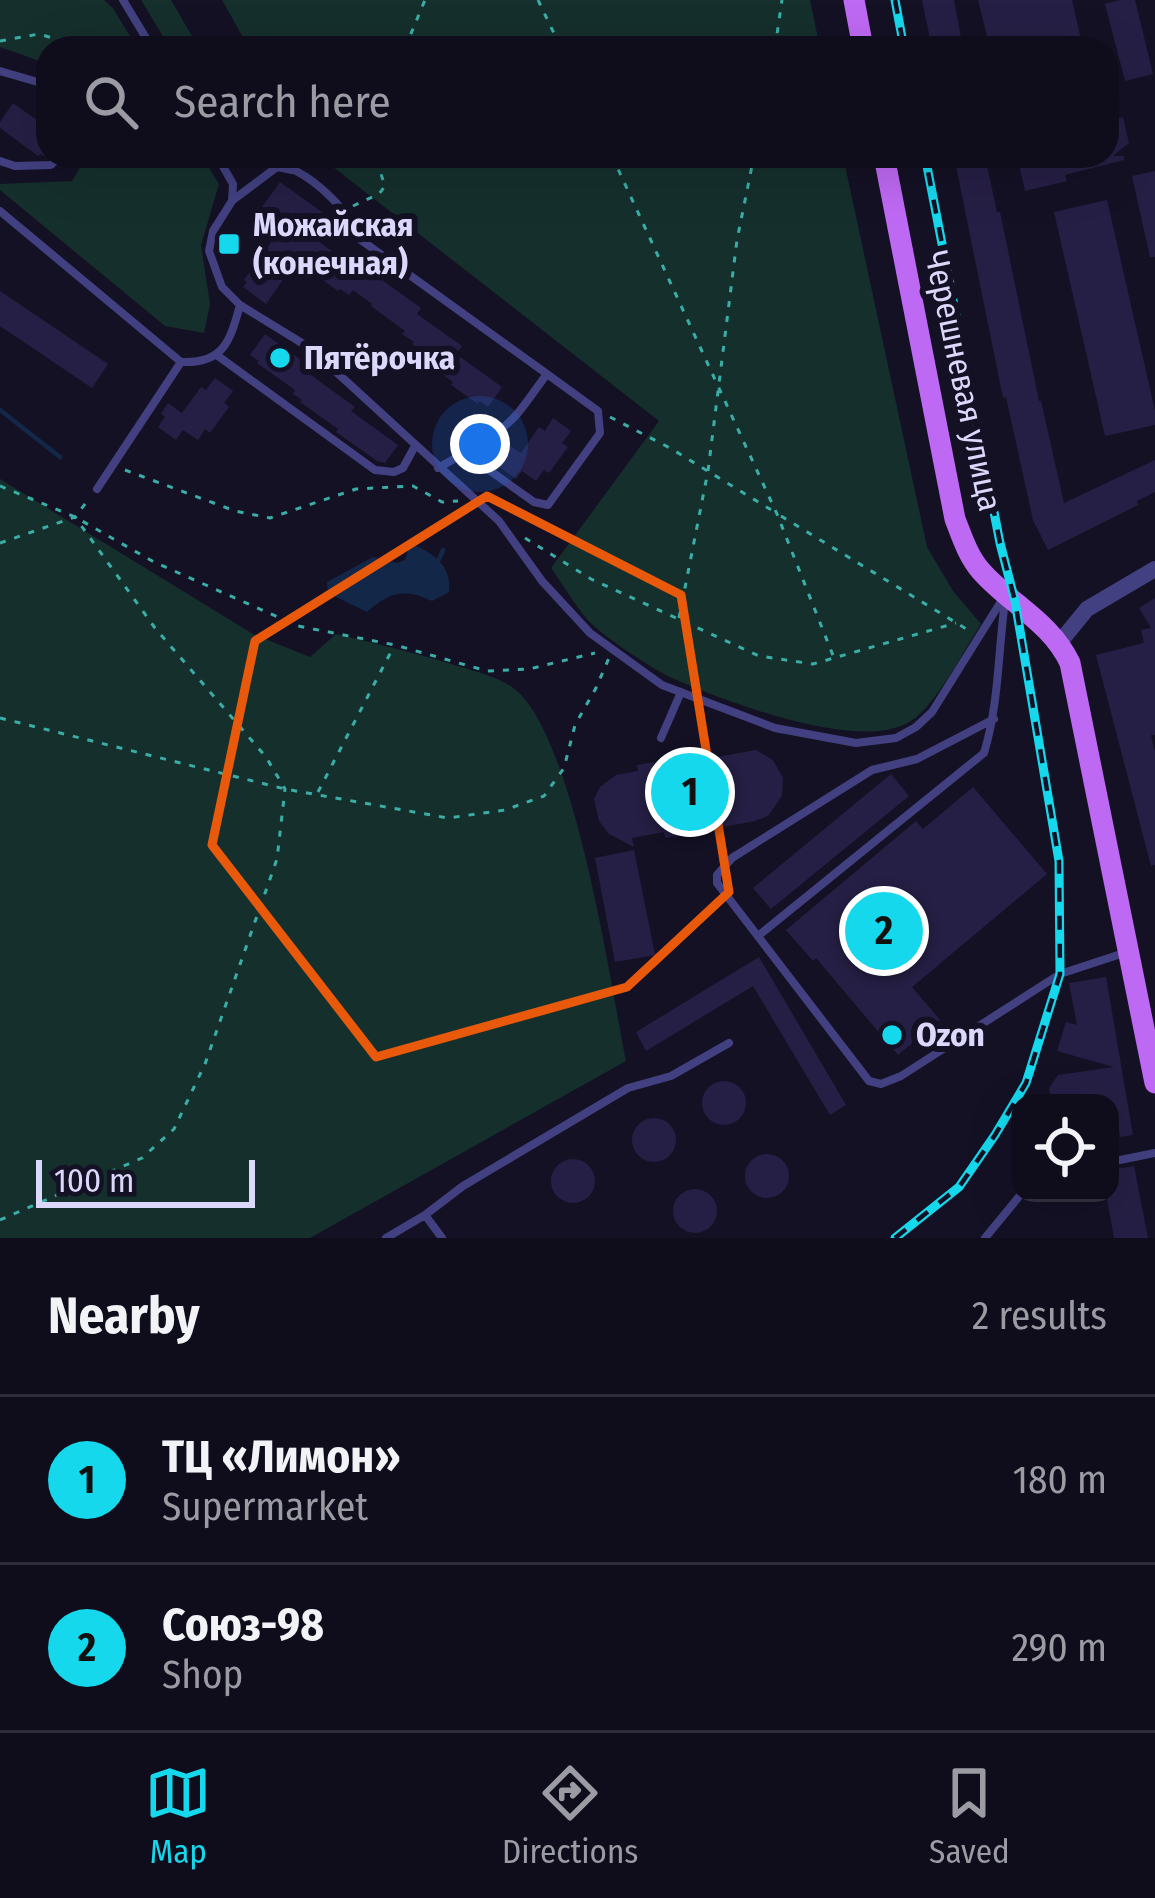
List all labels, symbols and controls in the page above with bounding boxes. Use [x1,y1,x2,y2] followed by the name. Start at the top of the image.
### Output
[36,36,1119,168] search box
[78,69,144,135] icon: search
[174,75,391,129] text: Search here
[253,205,414,283] place label: Можайская (конечная)
[216,231,242,257] marker: Можайская (конечная)
[916,247,1010,515] street label: Черешневая улица
[304,338,455,378] place label: Пятёрочка
[267,345,293,371] marker: Пятёрочка
[450,414,510,474] your location
[651,747,729,837] pin: 1
[845,886,923,976] pin: 2
[916,1015,985,1055] place label: Ozon
[879,1022,905,1048] marker: Ozon
[1011,1094,1119,1202] map controls
[1011,1094,1119,1202] button: locate
[36,1154,255,1207] scale bar
[54,1161,134,1201] text: 100 m
[48,1285,200,1347] text: Nearby
[972,1293,1107,1339] text: 2 results
[162,1430,401,1484] text: ТЦ «Лимон»
[79,1457,95,1503] text: 1
[1013,1457,1107,1503] text: 180 m
[162,1484,368,1530] text: Supermarket
[162,1598,324,1652] text: Союз-98
[78,1625,96,1671] text: 2
[1012,1625,1107,1671] text: 290 m
[162,1652,243,1698] text: Shop
[145,1760,211,1872] tab: Map
[502,1760,638,1872] tab: Directions
[929,1760,1010,1872] tab: Saved

